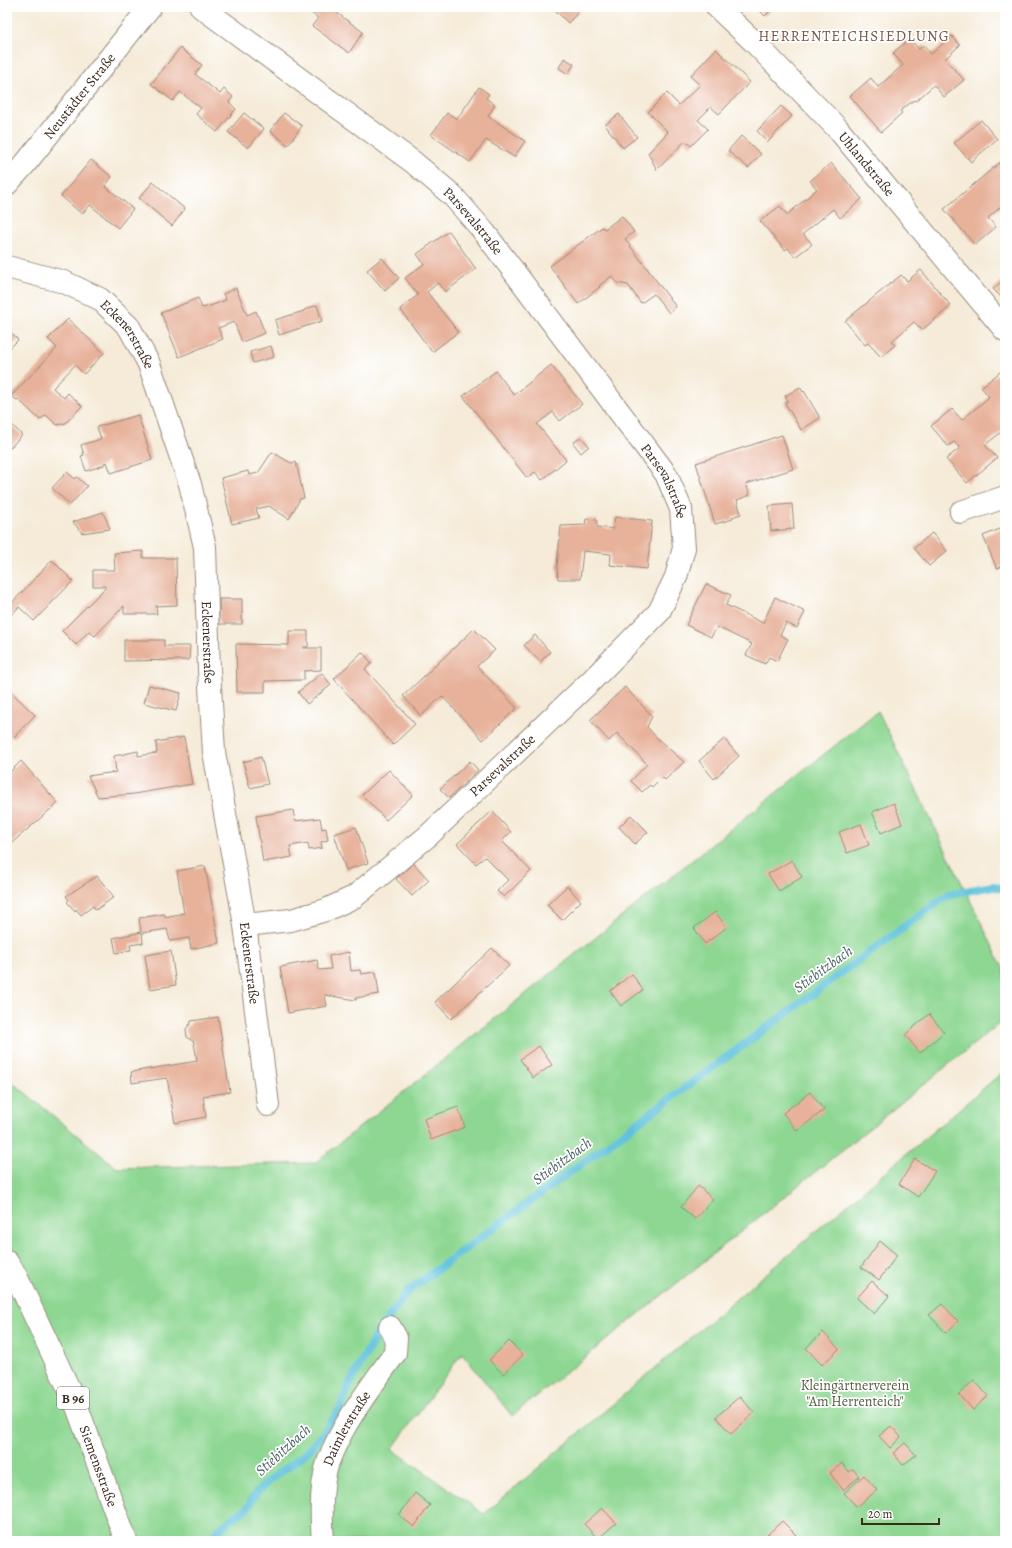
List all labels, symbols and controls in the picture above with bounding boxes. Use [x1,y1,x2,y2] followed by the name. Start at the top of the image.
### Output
[758,26,950,46] district label: HERRENTEICHSIEDLUNG
[39,49,120,143] street label: Neustädter Straße
[834,128,899,200] street label: Uhlandstraße
[439,183,507,259] street label: Parsevalstraße
[96,295,159,371] street label: Eckenerstraße
[636,440,691,519] street label: Parsevalstraße
[197,601,219,684] street label: Eckenerstraße
[465,730,539,801] street label: Parsevalstraße
[235,921,264,1005] street label: Eckenerstraße
[789,941,857,997] water label: Stiebitzbach
[528,1133,596,1189] water label: Stiebitzbach
[801,1376,909,1411] park label: Kleingärtnerverein "Am Herrenteich"
[57,1387,89,1409] road number: B 96
[318,1387,375,1469] street label: Daimlerstraße
[251,1420,315,1480] water label: Stiebitzbach
[75,1423,122,1510] street label: Siemensstraße
[862,1500,939,1526] scale bar
[868,1506,892,1522] text: 20 m

